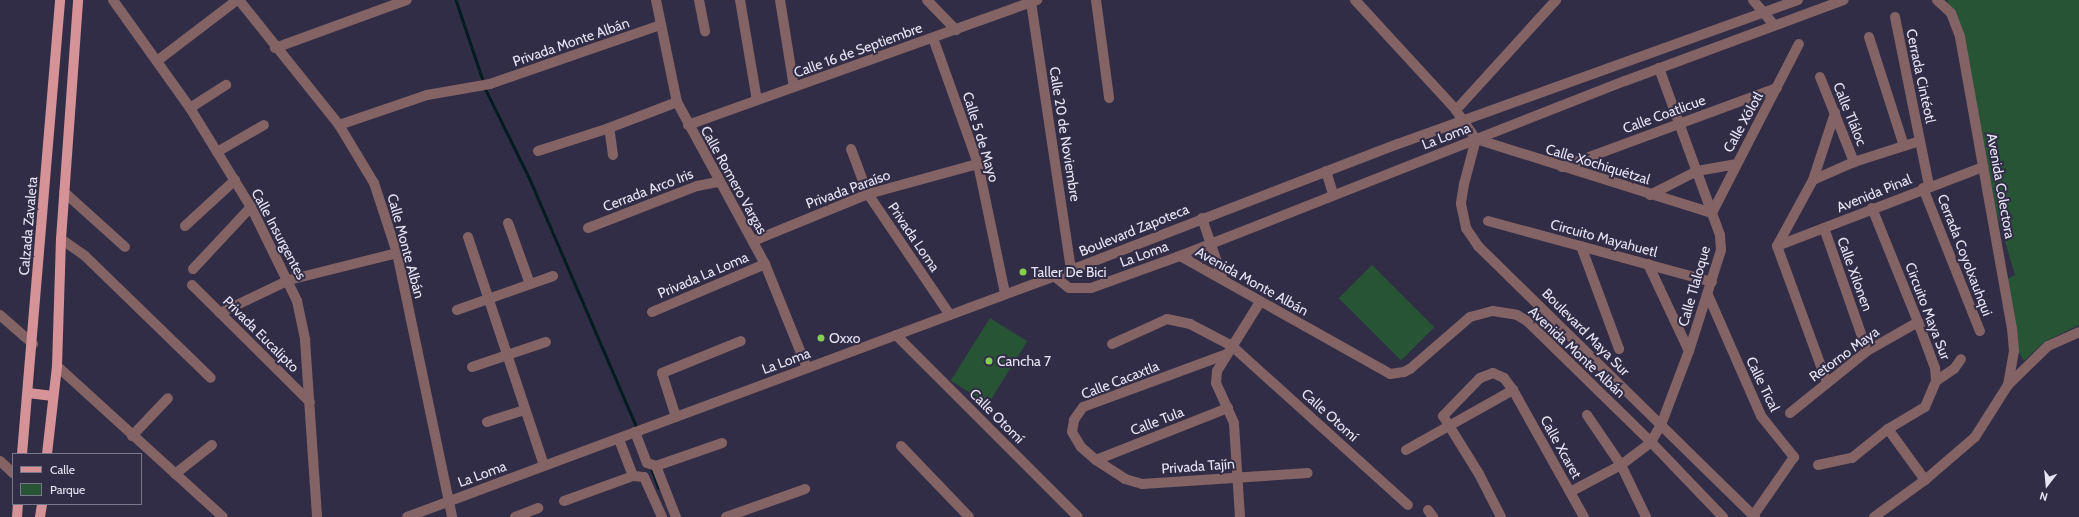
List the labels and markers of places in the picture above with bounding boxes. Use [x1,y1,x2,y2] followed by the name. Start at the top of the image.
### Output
[1031,264,1107,280] place label: Taller De Bici
[1018,267,1028,277] marker: Taller De Bici
[829,330,860,346] place label: Oxxo
[816,333,826,343] marker: Oxxo
[997,353,1051,369] place label: Cancha 7
[984,356,994,366] marker: Cancha 7

